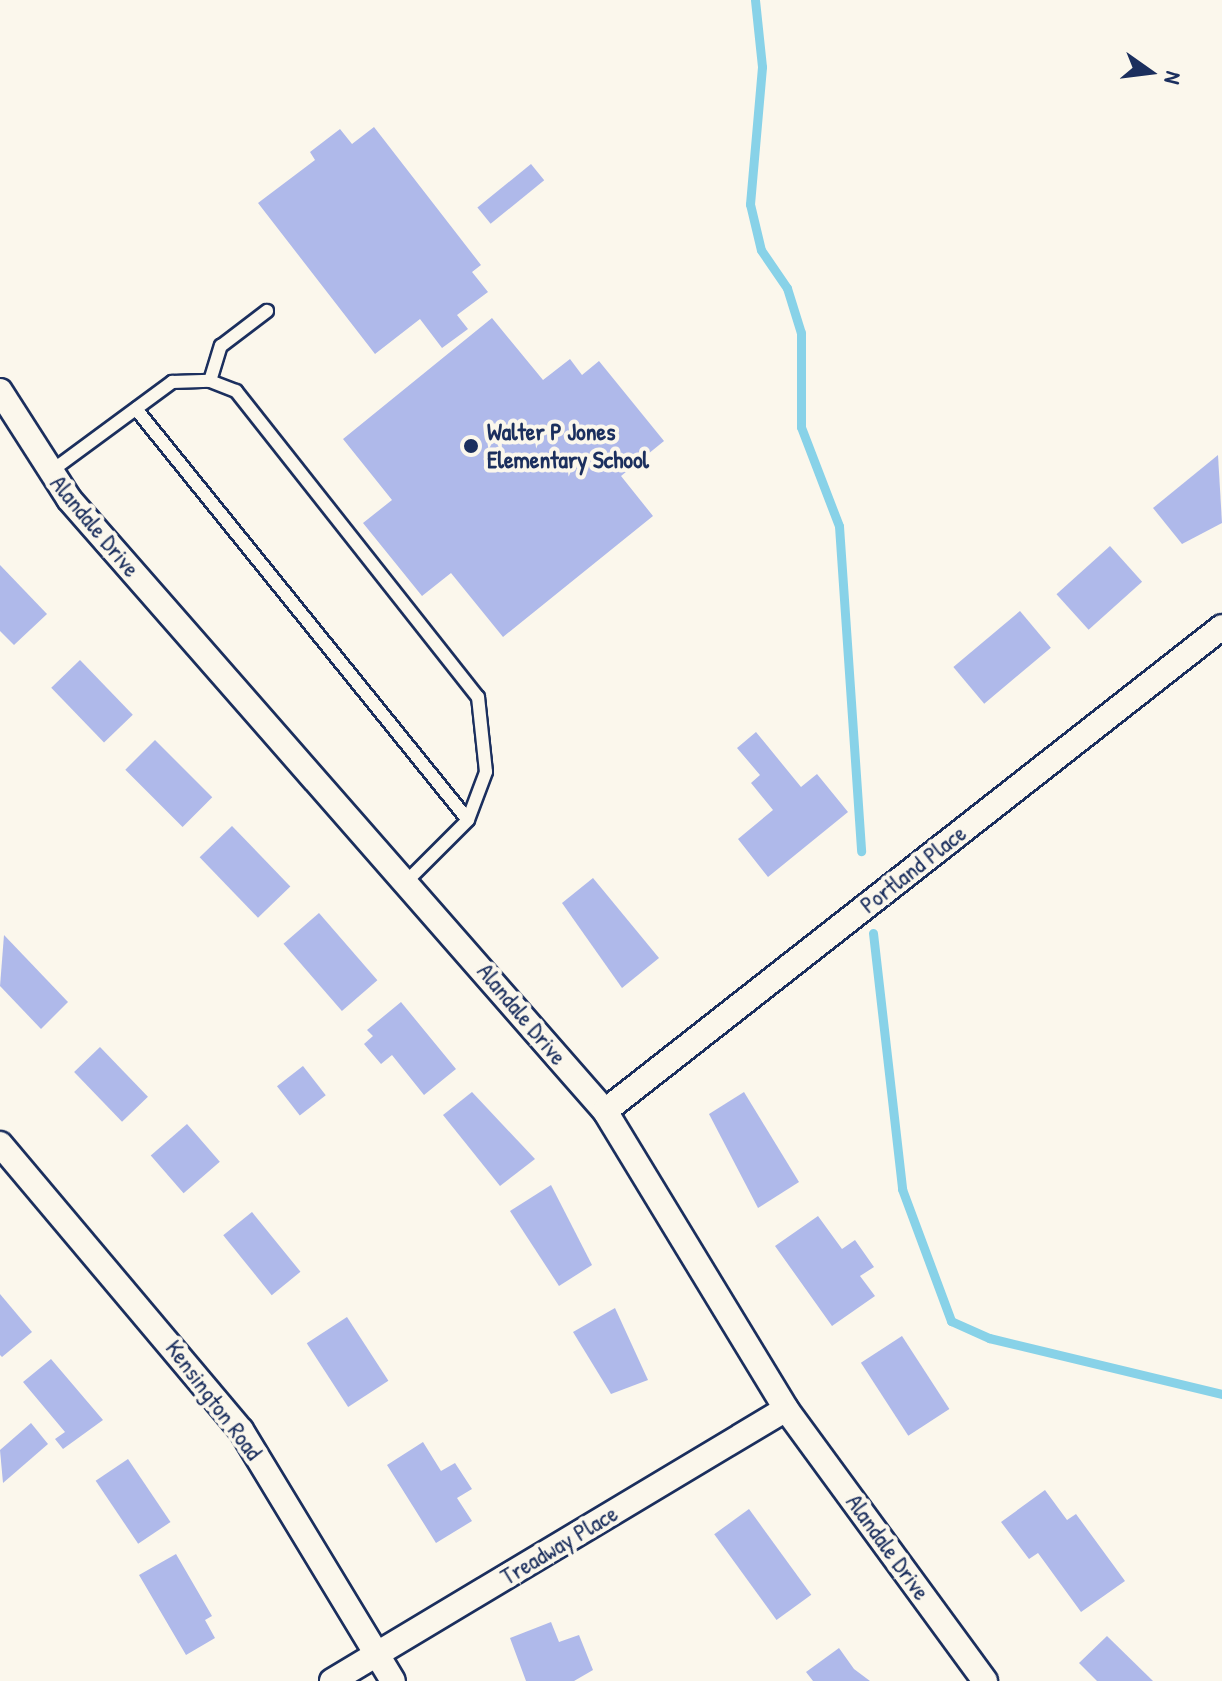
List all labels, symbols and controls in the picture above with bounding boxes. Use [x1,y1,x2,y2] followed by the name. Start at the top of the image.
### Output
[1110,32,1190,112] north arrow
[1157,68,1189,87] text: N
[487,418,649,474] place label: Walter P Jones Elementary School
[462,437,480,455] marker: Walter P Jones Elementary School
[44,469,146,583] street label: Alandale Drive
[854,819,972,919] street label: Portland Place
[471,957,573,1071] street label: Alandale Drive
[160,1334,268,1466] street label: Kensington Road
[840,1488,936,1606] street label: Alandale Drive
[495,1499,623,1591] street label: Treadway Place

